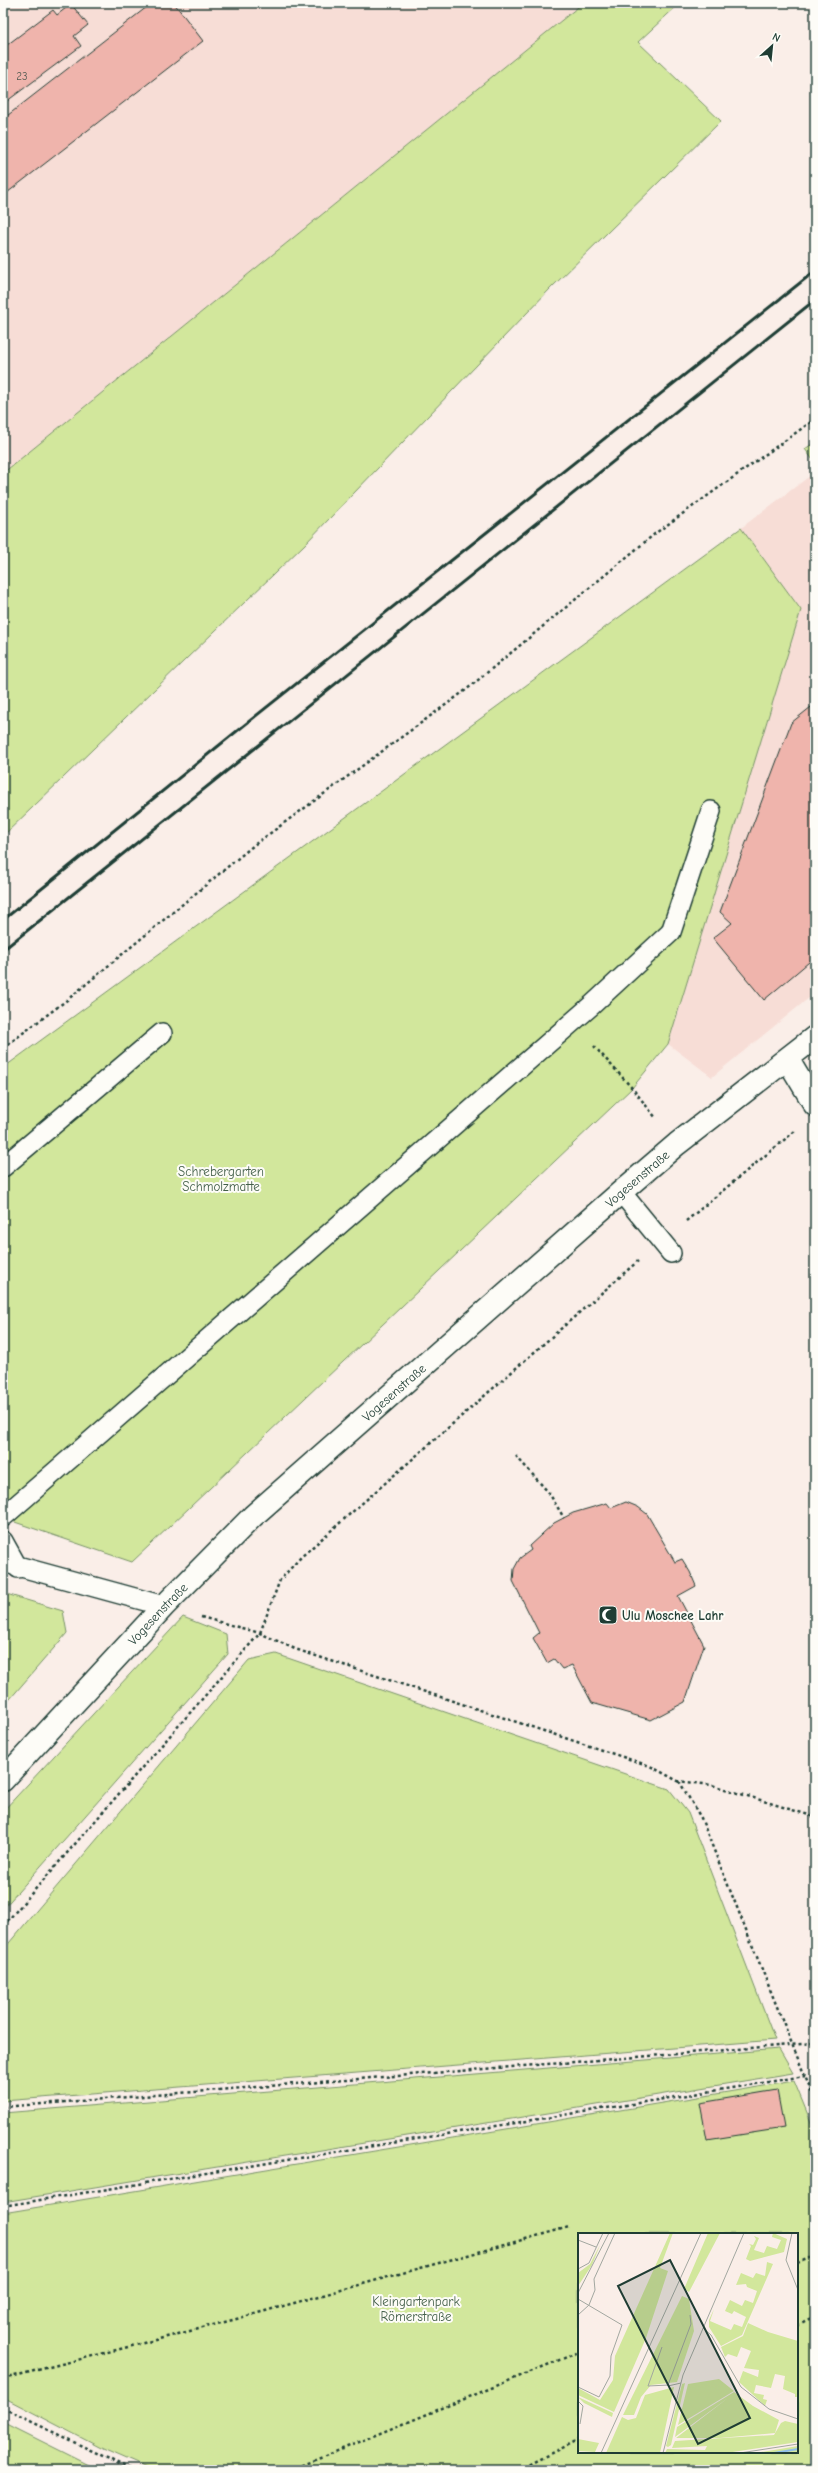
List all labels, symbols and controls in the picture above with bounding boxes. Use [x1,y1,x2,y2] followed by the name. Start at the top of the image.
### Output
[752,26,792,66] north arrow
[770,30,782,45] text: N
[16,70,28,83] house number: 23
[602,1147,673,1210] street label: Vogesenstraße
[178,1164,264,1194] park label: Schrebergarten Schmolzmatte
[359,1360,429,1425] street label: Vogesenstraße
[125,1580,191,1648] street label: Vogesenstraße
[597,1604,619,1626] mosque icon: Ulu Moschee Lahr
[622,1608,724,1623] place label: Ulu Moschee Lahr
[578,2233,798,2453] inset map
[372,2294,461,2324] park label: Kleingartenpark Römerstraße

